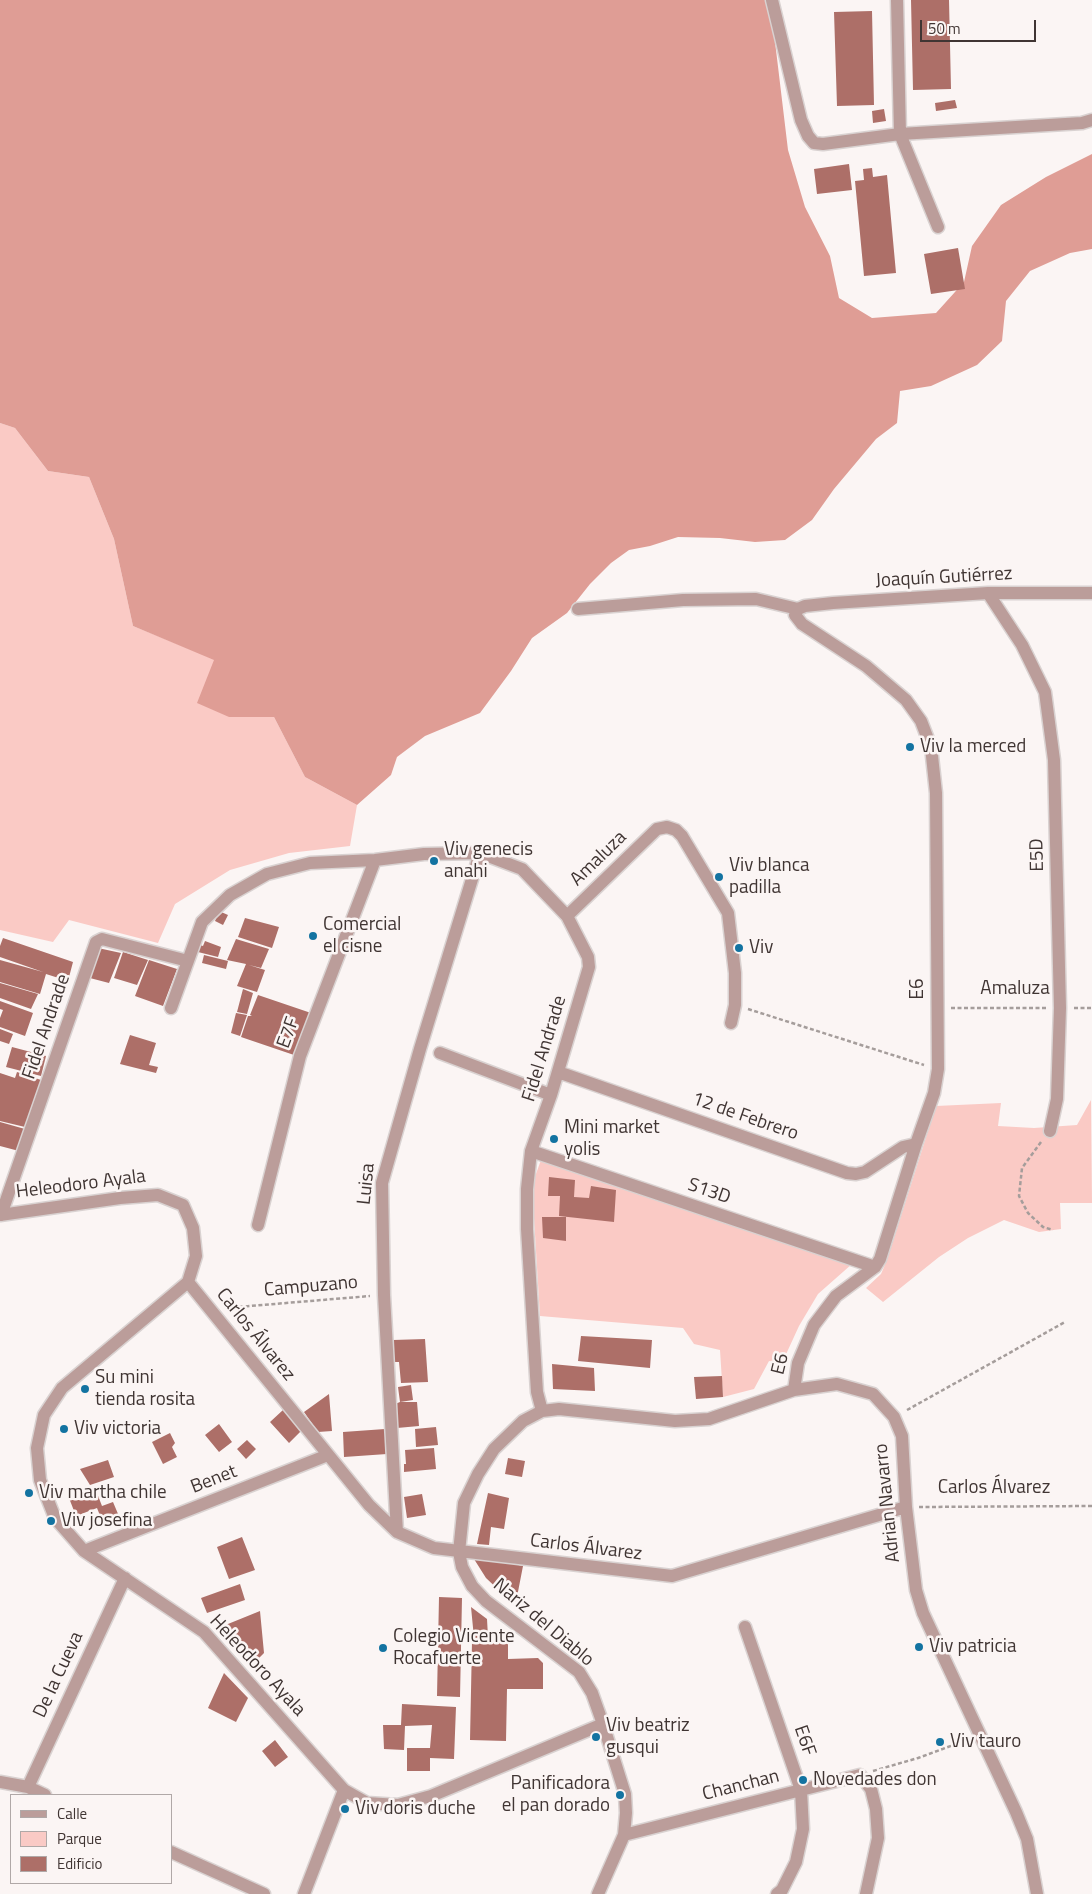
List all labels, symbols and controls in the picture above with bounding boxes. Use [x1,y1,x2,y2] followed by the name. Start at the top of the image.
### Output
[922,10,1038,42] scale bar
[928,17,961,40] text: 50 m
[875,563,1013,593] street label: Joaquín Gutiérrez
[920,736,1026,758] place label: Viv la merced
[904,741,916,753] marker: Viv la merced
[566,827,632,891] street label: Amaluza
[1026,838,1050,872] street label: E5D
[444,839,533,883] place label: Viv genecis anahi
[428,855,440,867] marker: Viv genecis anahi
[729,855,809,899] place label: Viv blanca padilla
[713,871,725,883] marker: Viv blanca padilla
[323,914,401,958] place label: Comercial el cisne
[307,930,319,942] marker: Comercial el cisne
[749,937,773,959] place label: Viv
[733,942,745,954] marker: Viv
[18,971,76,1083] street label: Fidel Andrade
[907,978,929,1000] street label: E6
[980,978,1050,1000] street label: Amaluza
[518,993,572,1105] street label: Fidel Andrade
[273,1014,305,1052] street label: E7F
[689,1088,801,1146] street label: 12 de Febrero
[564,1117,660,1161] place label: Mini market yolis
[548,1133,560,1145] marker: Mini market yolis
[353,1162,381,1206] street label: Luisa
[15,1166,147,1204] street label: Heleodoro Ayala
[685,1174,733,1210] street label: S13D
[263,1272,359,1302] street label: Campuzano
[211,1284,299,1386] street label: Carlos Álvarez
[767,1351,795,1377] street label: E6
[95,1367,195,1411] place label: Su mini tienda rosita
[79,1383,91,1395] marker: Su mini tienda rosita
[74,1418,161,1440] place label: Viv victoria
[58,1423,70,1435] marker: Viv victoria
[870,1442,906,1564] street label: Adrian Navarro
[188,1461,240,1499] street label: Benet
[938,1477,1050,1499] street label: Carlos Álvarez
[39,1482,167,1504] place label: Viv martha chile
[23,1487,35,1499] marker: Viv martha chile
[61,1510,152,1532] place label: Viv josefina
[45,1515,57,1527] marker: Viv josefina
[529,1530,643,1566] street label: Carlos Álvarez
[488,1574,598,1672] street label: Nariz del Diablo
[204,1611,310,1721] street label: Heleodoro Ayala
[393,1626,515,1670] place label: Colegio Vicente Rocafuerte
[29,1628,89,1722] street label: De la Cueva
[929,1636,1016,1658] place label: Viv patricia
[913,1641,925,1653] marker: Viv patricia
[377,1642,389,1654] marker: Colegio Vicente Rocafuerte
[606,1715,690,1759] place label: Viv beatriz gusqui
[788,1723,820,1759] street label: E6F
[590,1731,602,1743] marker: Viv beatriz gusqui
[950,1731,1021,1753] place label: Viv tauro
[934,1736,946,1748] marker: Viv tauro
[700,1765,782,1807] street label: Chanchan
[813,1769,937,1791] place label: Novedades don
[502,1773,610,1817] place label: Panificadora el pan dorado
[797,1774,809,1786] marker: Novedades don
[614,1789,626,1801] marker: Panificadora el pan dorado
[10,1794,172,1884] legend
[355,1798,476,1820] place label: Viv doris duche
[57,1802,87,1825] text: Calle
[339,1803,351,1815] marker: Viv doris duche
[57,1827,102,1850] text: Parque
[57,1852,102,1875] text: Edificio

